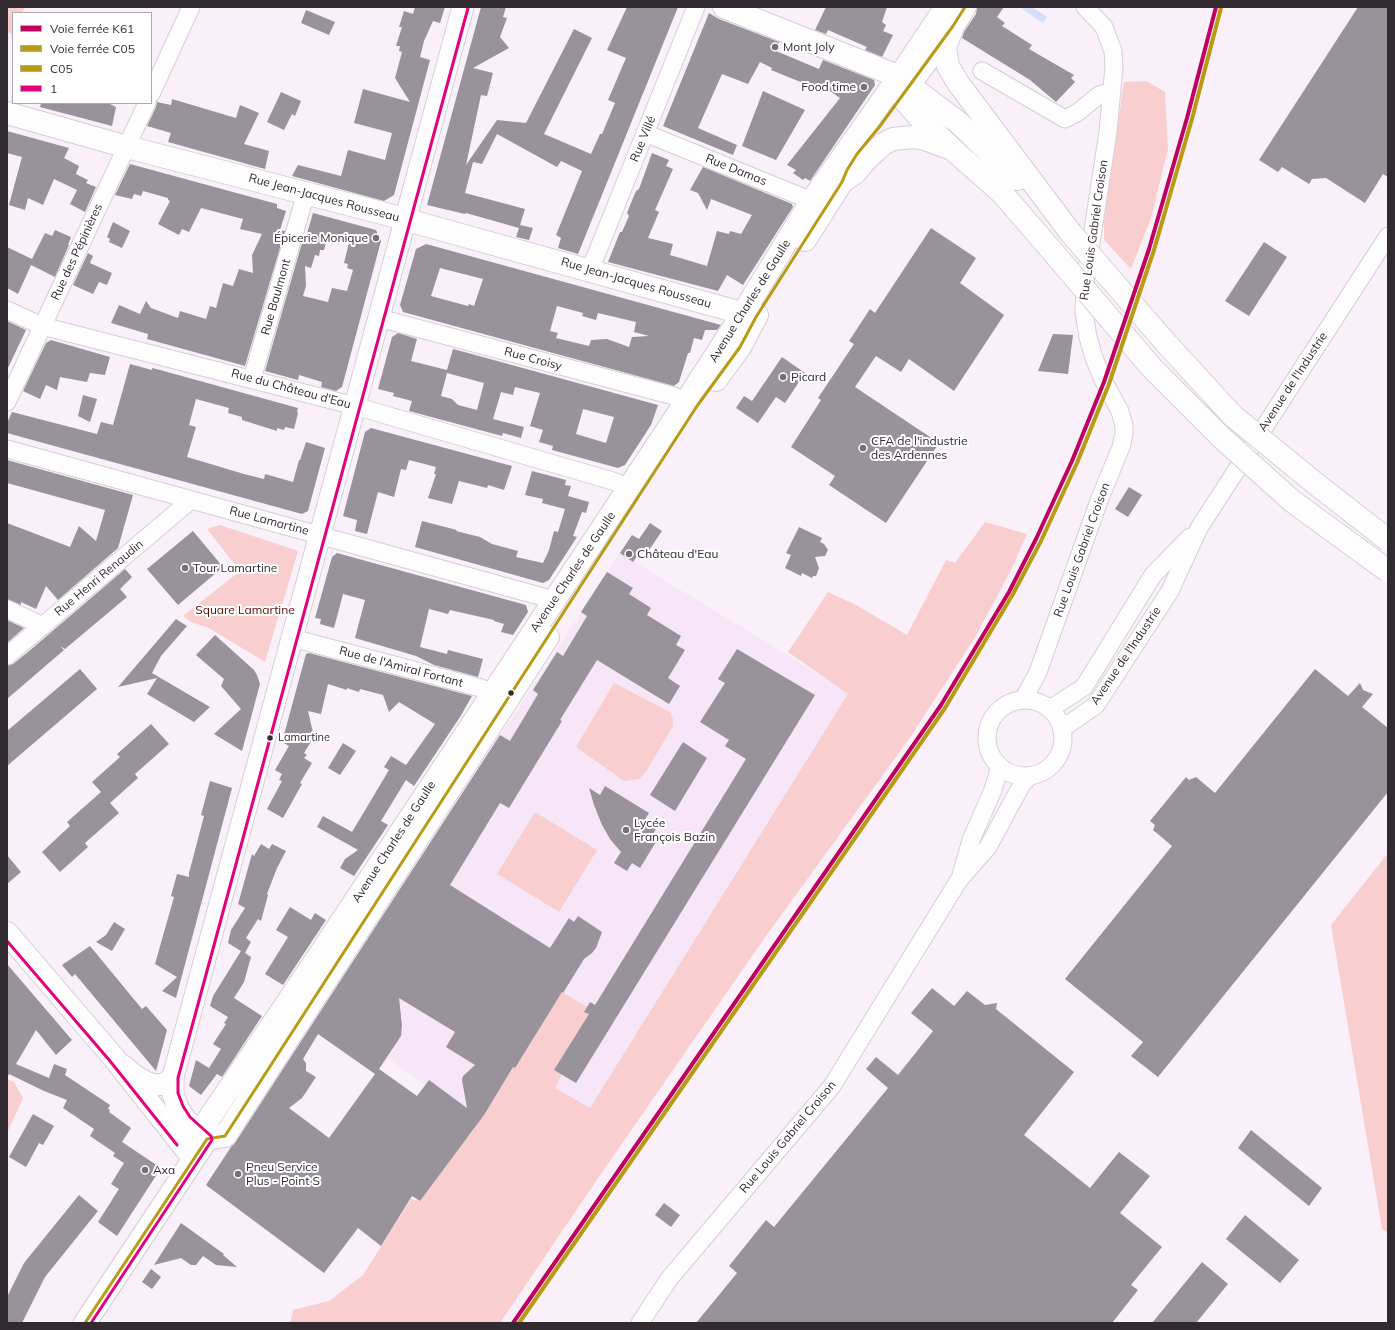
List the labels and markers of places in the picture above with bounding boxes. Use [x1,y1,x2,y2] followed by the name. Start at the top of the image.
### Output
[783,40,835,54] place label: Mont Joly
[770,42,780,52] marker: Mont Joly
[801,80,856,94] place label: Food time
[859,82,869,92] marker: Food time
[274,231,368,245] place label: Épicerie Monique
[371,233,381,243] marker: Épicerie Monique
[791,370,826,384] place label: Picard
[778,372,788,382] marker: Picard
[871,434,967,462] place label: CFA de l'industrie des Ardennes
[858,443,868,453] marker: CFA de l'industrie des Ardennes
[637,547,718,561] place label: Château d'Eau
[624,549,634,559] marker: Château d'Eau
[193,561,277,575] place label: Tour Lamartine
[180,563,190,573] marker: Tour Lamartine
[506,688,516,698] unlabelled marker
[278,731,330,745] place label: Lamartine
[265,733,275,743] marker: Lamartine
[634,816,715,844] place label: Lycée François Bazin
[621,825,631,835] marker: Lycée François Bazin
[246,1160,320,1188] place label: Pneu Service Plus - Point S
[153,1163,175,1177] place label: Axa
[140,1165,150,1175] marker: Axa
[233,1169,243,1179] marker: Pneu Service Plus - Point S

